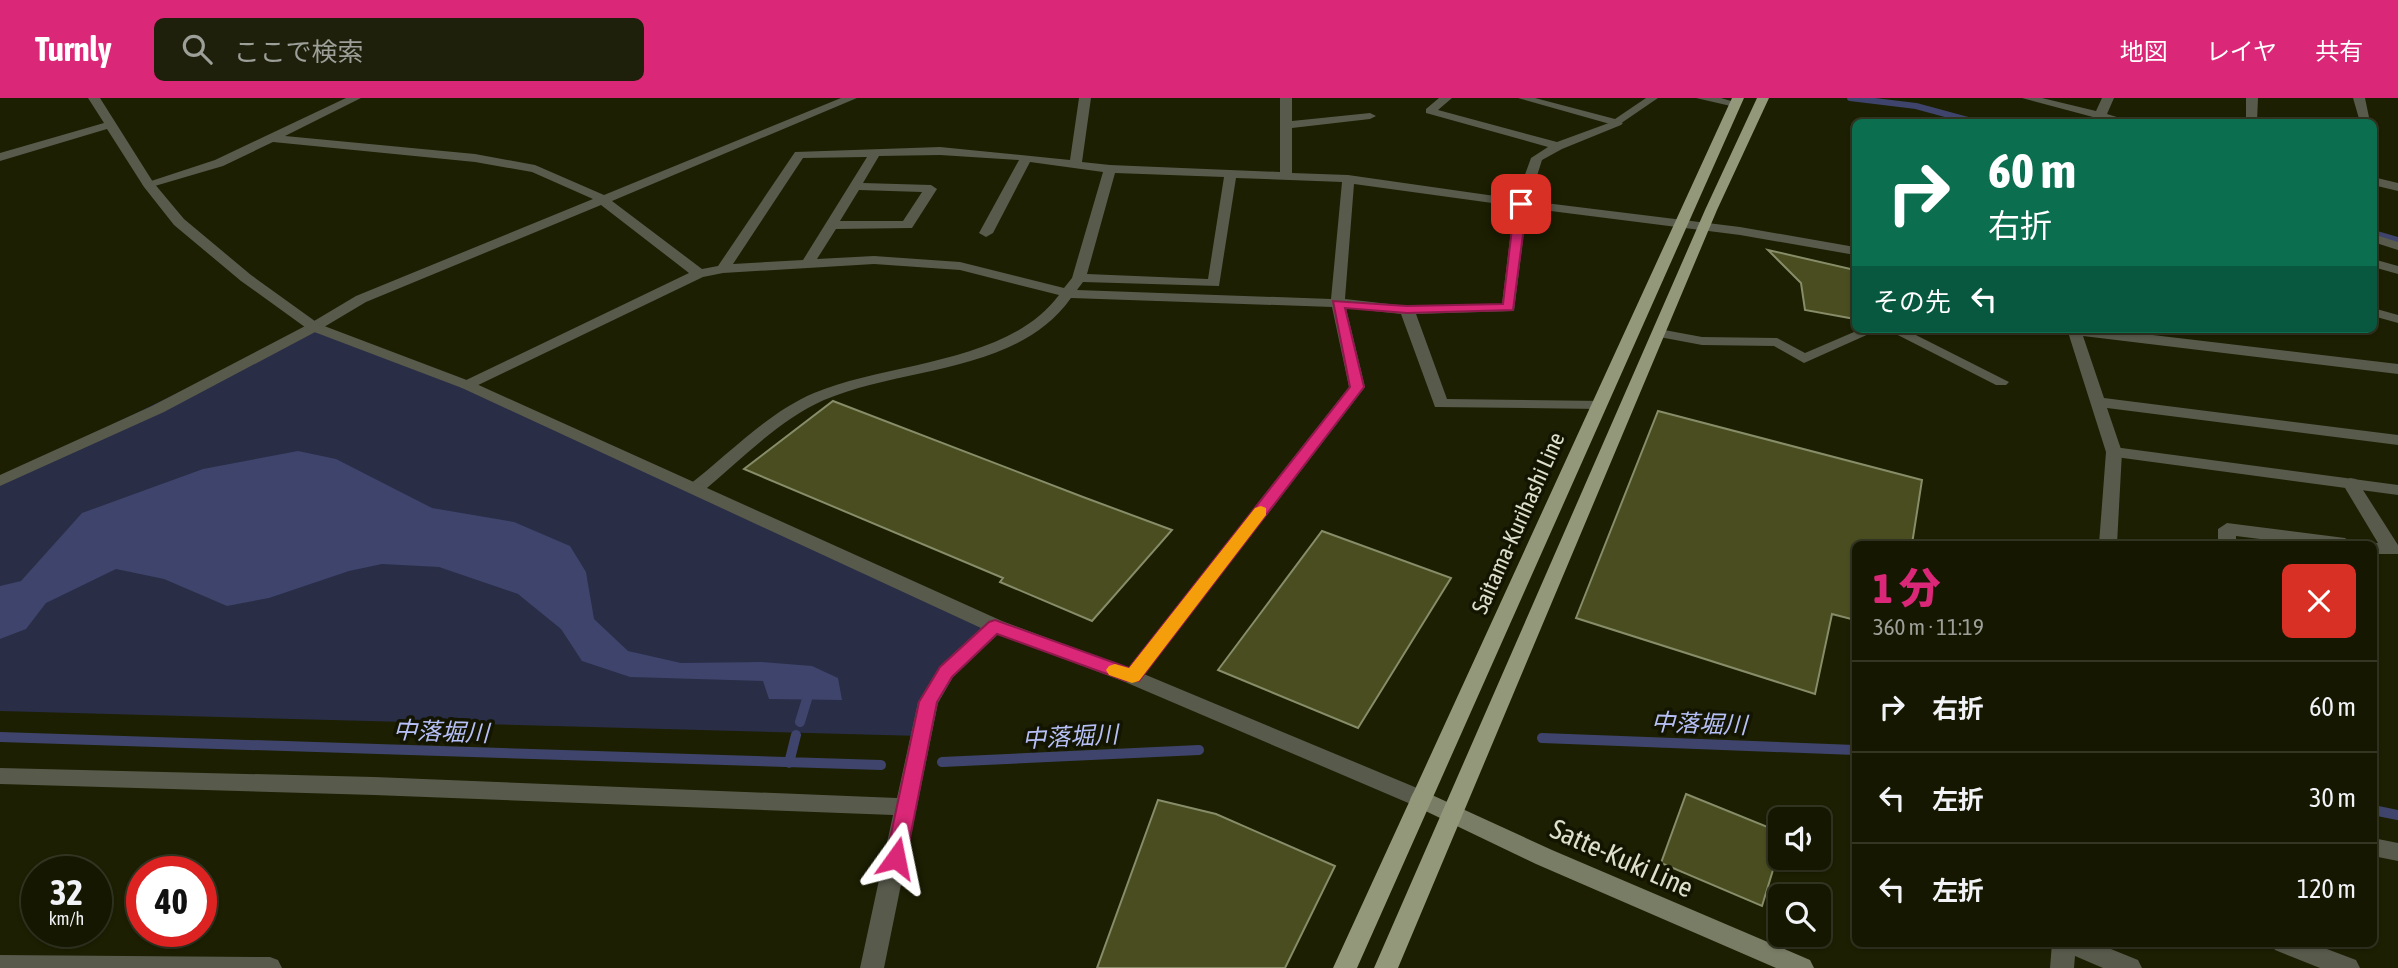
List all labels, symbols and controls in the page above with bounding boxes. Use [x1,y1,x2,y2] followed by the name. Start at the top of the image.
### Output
[154,18,644,81] search box
[35,30,112,68] text: Turnly
[178,30,216,68] icon: search
[234,37,364,67] text: ここで検索
[2120,38,2168,65] text: 地図
[2206,38,2277,65] text: レイヤ
[2315,38,2363,65] text: 共有
[1988,142,2076,198] text: 60 m
[1873,147,1964,238] icon: right
[1491,174,1551,234] pin
[1502,185,1540,223] icon: arrive
[1988,207,2052,244] text: 右折
[1965,280,2003,318] icon: left
[1873,287,1951,317] text: その先
[1466,428,1570,618] street label: Saitama-Kurihashi Line
[1873,564,1941,612] text: 1 分
[2282,564,2356,638] button: close
[1873,614,1984,640] text: 360 m · 11:19
[1873,688,1911,726] icon: right
[2309,692,2356,722] text: 60 m
[1932,694,1984,724] text: 右折
[1651,708,1750,739] water label: 中落堀川
[393,716,492,747] water label: 中落堀川
[1021,720,1122,752] water label: 中落堀川
[1873,779,1911,817] icon: left
[2309,783,2356,813] text: 30 m
[1932,785,1984,815] text: 左折
[1768,807,1831,947] map controls
[1768,807,1831,870] button: sound
[1546,812,1698,904] street label: Satte-Kuki Line
[859,821,933,895] position arrow
[126,856,217,947] speed limit sign: 40
[1873,870,1911,908] icon: left
[50,872,83,912] text: 32
[2297,874,2356,904] text: 120 m
[1932,876,1984,906] text: 左折
[1768,884,1831,947] button: search
[49,908,84,929] text: km/h

